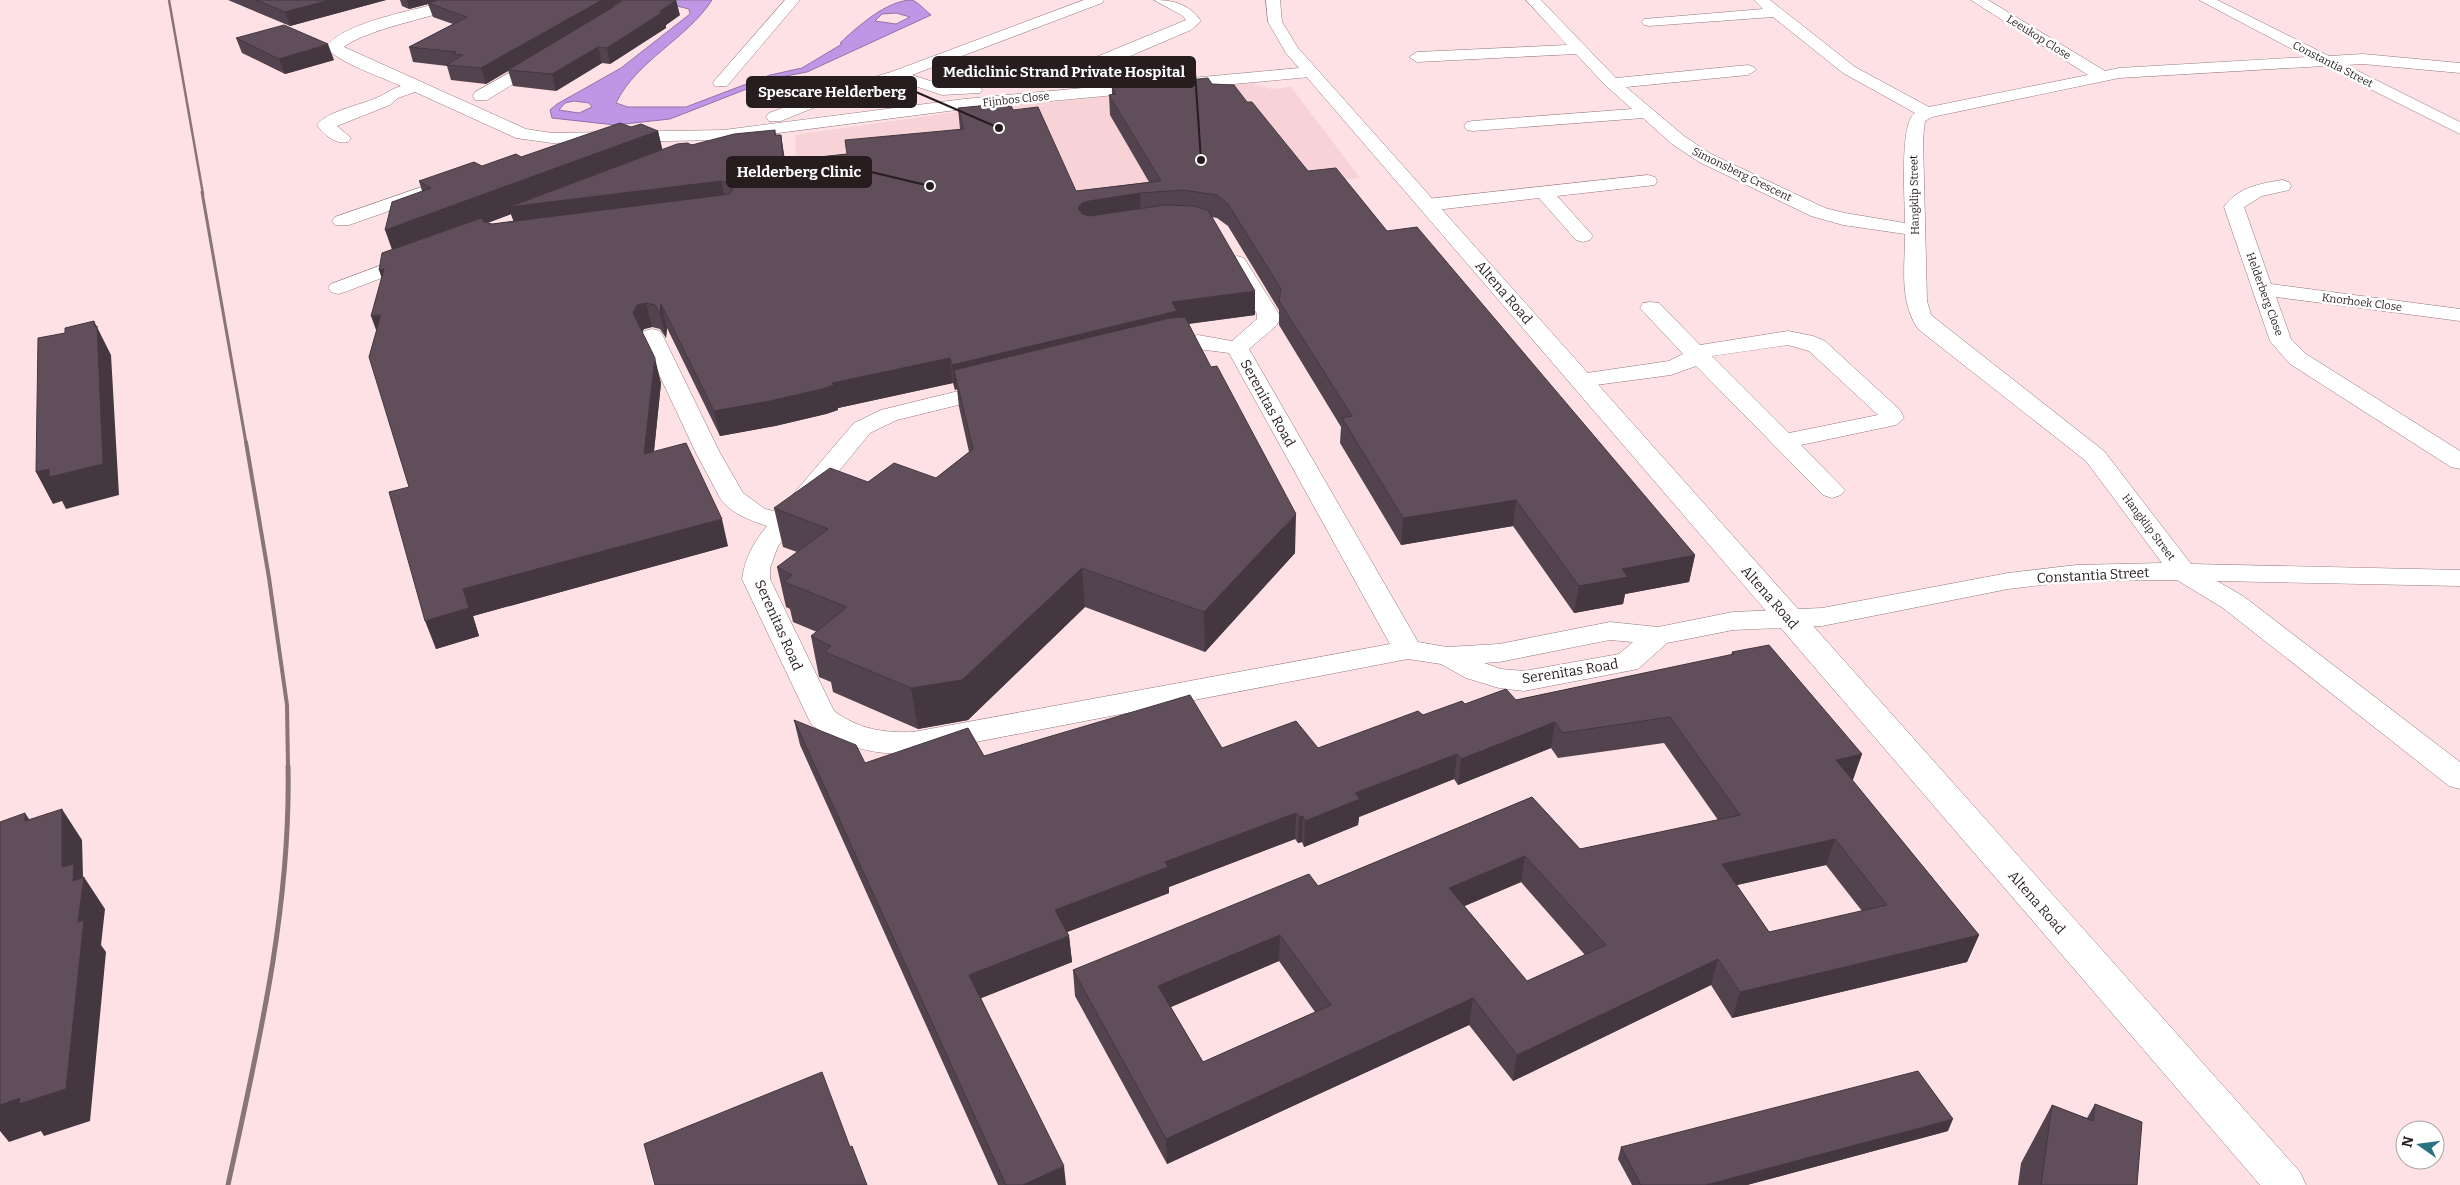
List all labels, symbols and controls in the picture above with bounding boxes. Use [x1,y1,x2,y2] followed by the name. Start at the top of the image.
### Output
[2004,12,2073,62] street label: Leeukop Close
[2290,39,2375,90] street label: Constantia Street
[933,57,1195,87] callout: Mediclinic Strand Private Hospital
[943,63,1185,81] text: Mediclinic Strand Private Hospital
[747,77,916,107] callout: Spescare Helderberg
[758,83,906,101] text: Spescare Helderberg
[982,90,1050,109] street label: Fijnbos Close
[1690,145,1794,204] street label: Simonsberg Crescent
[1907,155,1922,235] street label: Hangklip Street
[727,157,871,187] callout: Helderberg Clinic
[737,163,862,181] text: Helderberg Clinic
[2243,251,2286,338] street label: Helderberg Close
[1471,257,1536,328] street label: Altena Road
[2321,291,2403,314] street label: Knorhoek Close
[1237,357,1299,450] street label: Serenitas Road
[2119,491,2178,563] street label: Hangklip Street
[1737,562,1802,633] street label: Altena Road
[2036,564,2150,587] street label: Constantia Street
[751,577,806,673] street label: Serenitas Road
[1521,655,1620,688] street label: Serenitas Road
[2004,867,2069,938] street label: Altena Road
[2395,1120,2445,1170] north arrow
[2398,1134,2417,1149] text: N

